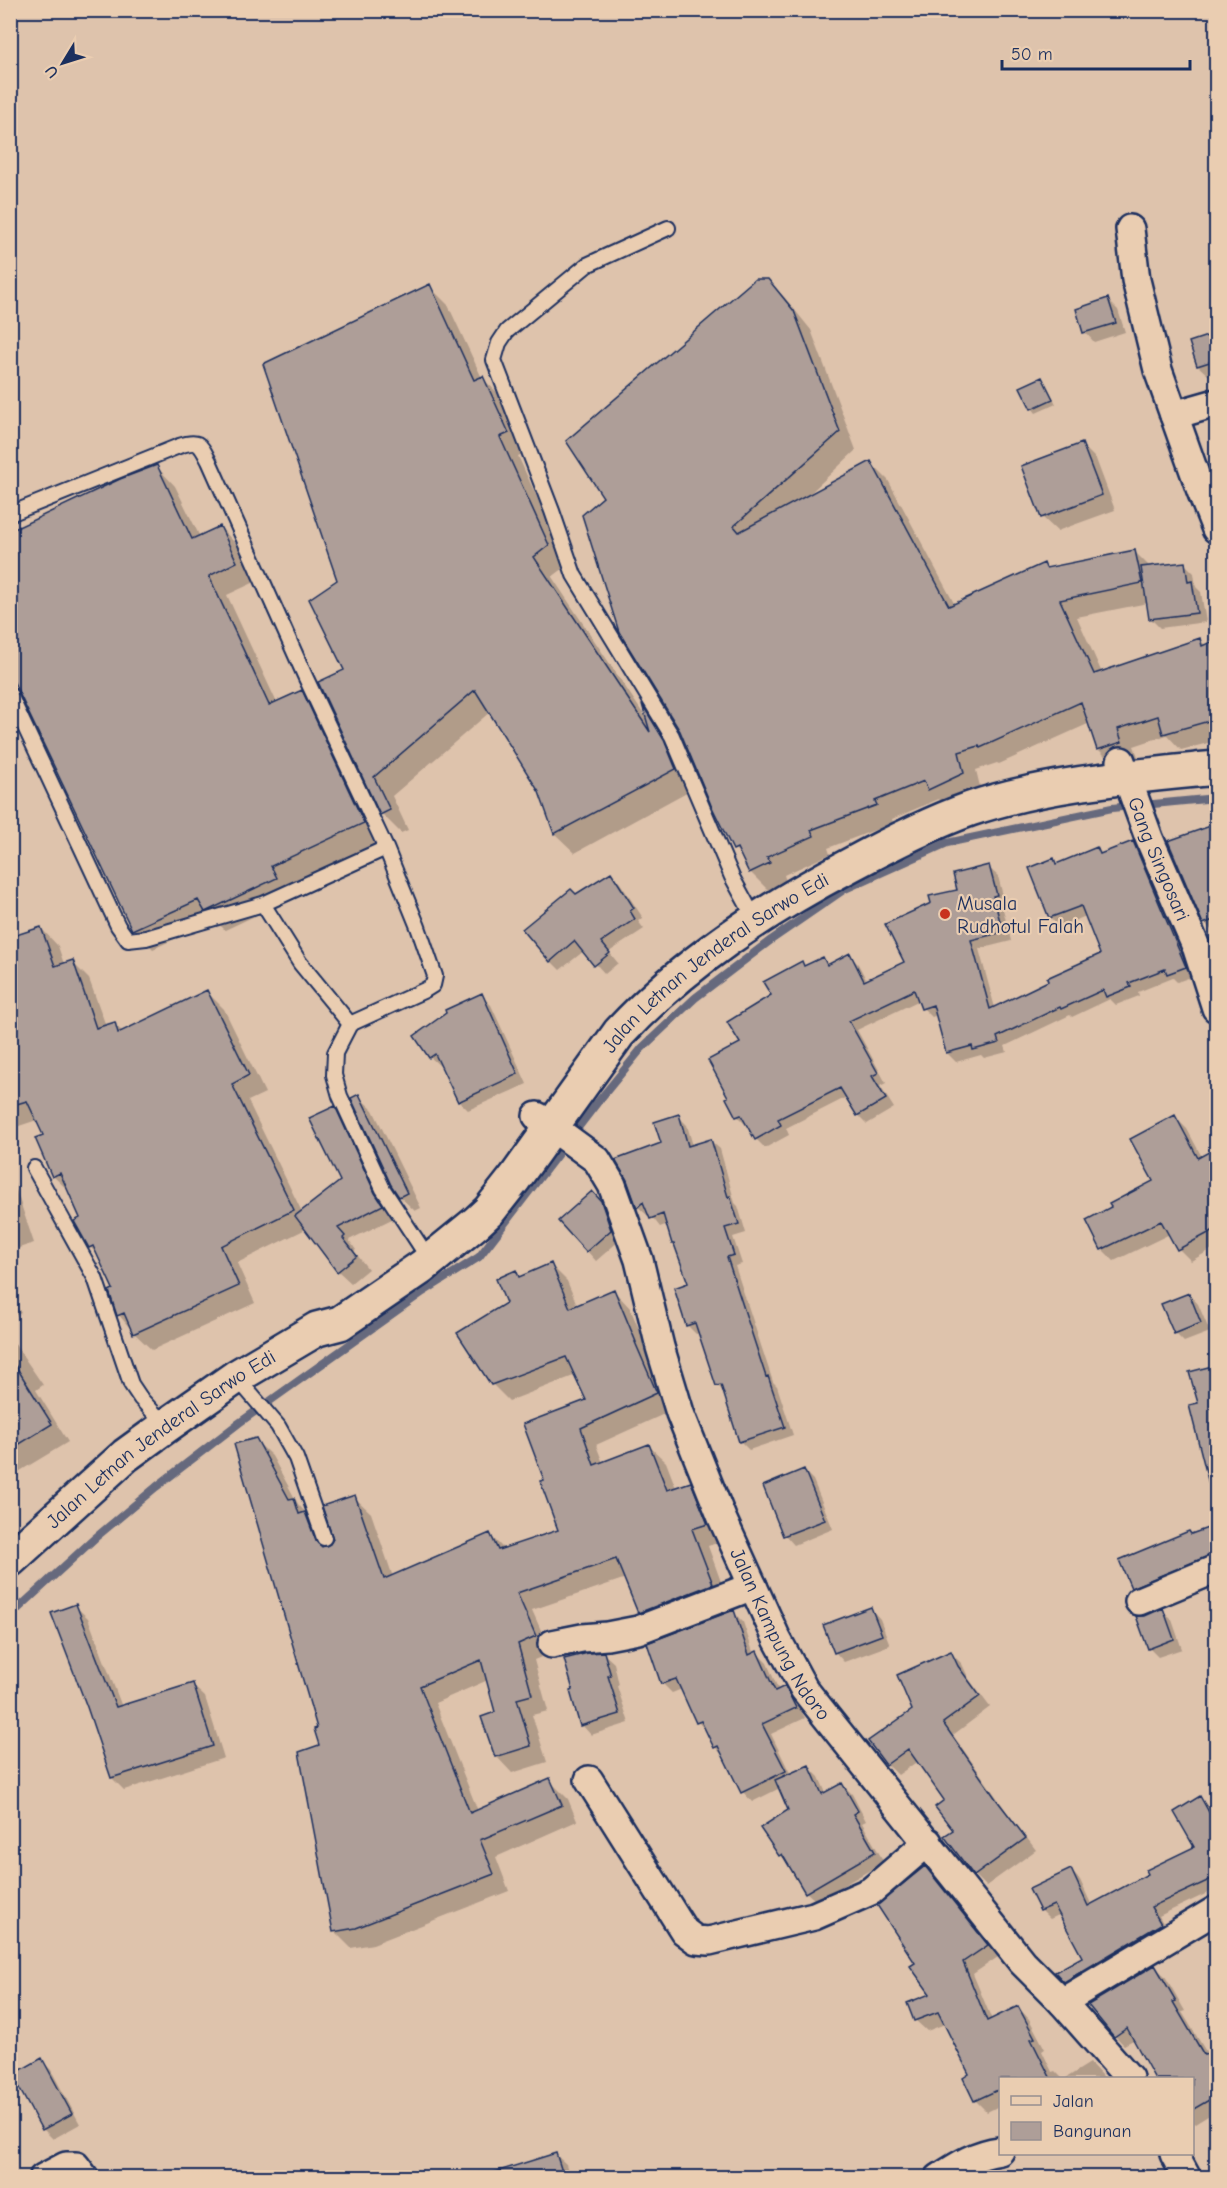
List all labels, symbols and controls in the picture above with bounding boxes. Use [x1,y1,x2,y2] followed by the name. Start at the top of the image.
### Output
[33,33,93,93] north arrow
[1002,33,1190,71] scale bar
[1011,44,1053,65] text: 50 m
[42,62,62,81] text: U
[1124,794,1195,924] street label: Gang Singosari
[597,868,832,1057] street label: Jalan Letnan Jenderal Sarwo Edi
[957,892,1084,938] place label: Musala Rudhotul Falah
[938,907,952,921] marker: Musala Rudhotul Falah
[42,1345,279,1533] street label: Jalan Letnan Jenderal Sarwo Edi
[726,1544,836,1725] street label: Jalan Kampung Ndoro
[999,2077,1194,2155] legend
[1053,2091,1094,2112] text: Jalan
[1053,2121,1131,2142] text: Bangunan

